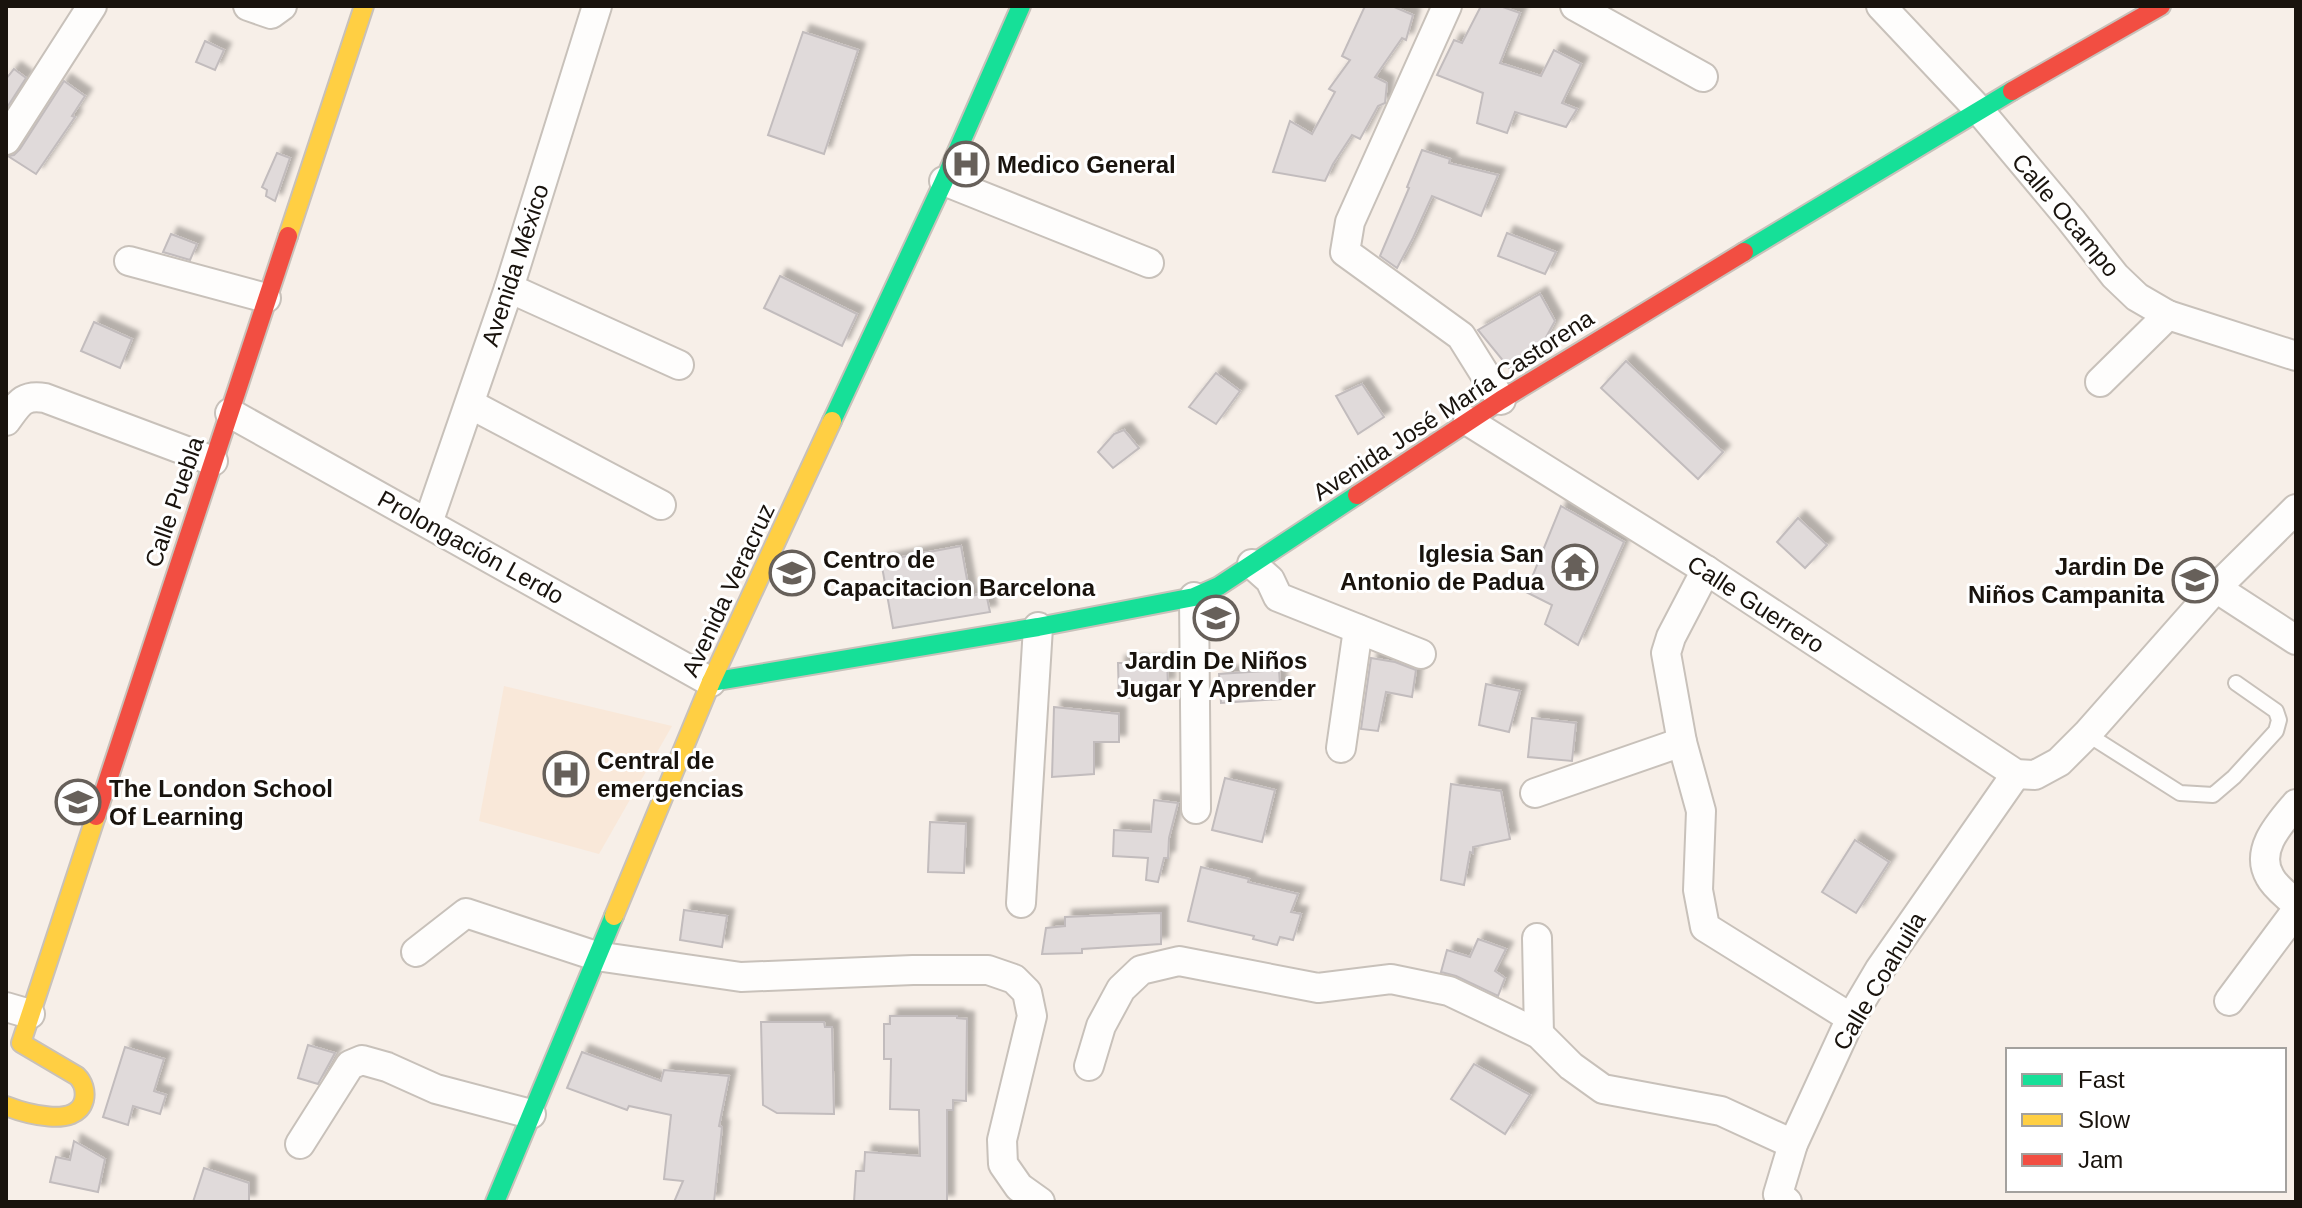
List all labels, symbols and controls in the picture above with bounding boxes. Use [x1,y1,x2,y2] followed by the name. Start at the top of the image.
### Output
[942,140,990,188] hospital icon: Medico General
[2007,148,2125,282] street label: Calle Ocampo
[997,151,1176,178] place label: Medico General
[476,180,554,350] street label: Avenida México
[1308,304,1599,506] street label: Avenida José María Castorena
[139,433,209,571] street label: Calle Puebla
[373,485,569,609] street label: Prolongación Lerdo
[676,499,780,681] street label: Avenida Veracruz
[1340,540,1545,595] place label: Iglesia San Antonio de Padua
[1551,543,1599,591] temple icon: Iglesia San Antonio de Padua
[823,546,1096,601] place label: Centro de Capacitacion Barcelona
[768,549,816,597] school or university icon: Centro de Capacitacion Barcelona
[1683,550,1829,658] street label: Calle Guerrero
[1968,553,2165,608] place label: Jardin De Niños Campanita
[2171,556,2219,604] school or university icon: Jardin De Niños Campanita
[1192,594,1240,642] school or university icon: Jardin De Niños Jugar Y Aprender
[1116,647,1316,702] place label: Jardin De Niños Jugar Y Aprender
[597,747,744,802] place label: Central de emergencias
[542,750,590,798] hospital icon: Central de emergencias
[109,775,333,830] place label: The London School Of Learning
[54,778,102,826] school or university icon: The London School Of Learning
[1827,907,1931,1055] street label: Calle Coahuila
[2006,1048,2286,1192] legend
[2078,1066,2125,1093] text: Fast
[2078,1106,2131,1133] text: Slow
[2078,1146,2123,1173] text: Jam

